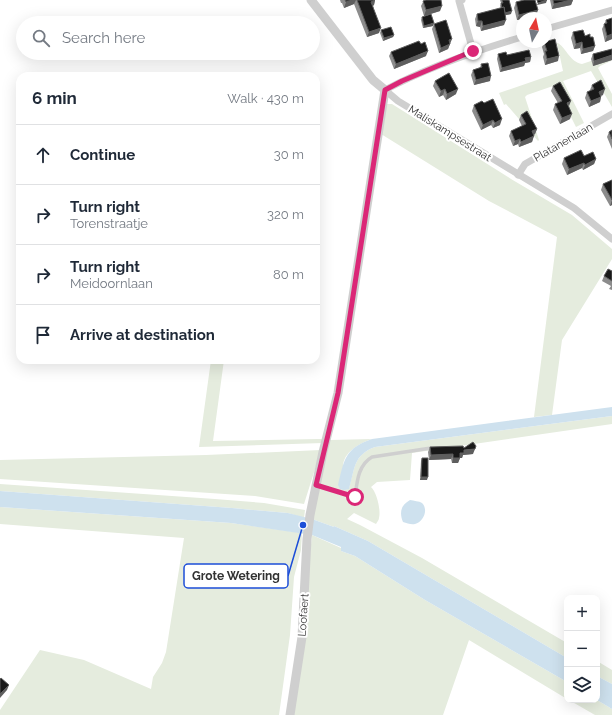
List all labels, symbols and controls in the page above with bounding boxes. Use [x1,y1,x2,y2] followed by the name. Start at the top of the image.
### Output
[516,12,552,48] north arrow
[16,16,320,60] search box
[30,27,52,49] icon: search
[62,29,145,47] text: Search here
[464,42,482,60] route end
[32,88,77,108] text: 6 min
[227,91,304,106] text: Walk · 430 m
[406,103,494,164] street label: Maliskampsestraat
[531,120,595,165] street label: Platanenlaan
[32,144,54,166] icon: ahead
[70,146,135,164] text: Continue
[274,147,304,162] text: 30 m
[70,198,140,216] text: Turn right
[32,204,54,226] icon: right
[267,207,304,222] text: 320 m
[70,216,148,231] text: Torenstraatje
[70,258,140,276] text: Turn right
[32,264,54,286] icon: right
[273,267,304,282] text: 80 m
[70,276,153,291] text: Meidoornlaan
[32,324,54,346] icon: arrive
[70,326,215,344] text: Arrive at destination
[346,488,364,506] route start
[184,564,288,588] callout: Grote Wetering
[192,569,280,583] text: Grote Wetering
[296,593,312,637] street label: Loofaert
[564,595,600,703] map controls
[564,595,600,631] button: +
[564,631,600,667] button: −
[564,667,600,703] button: layers

